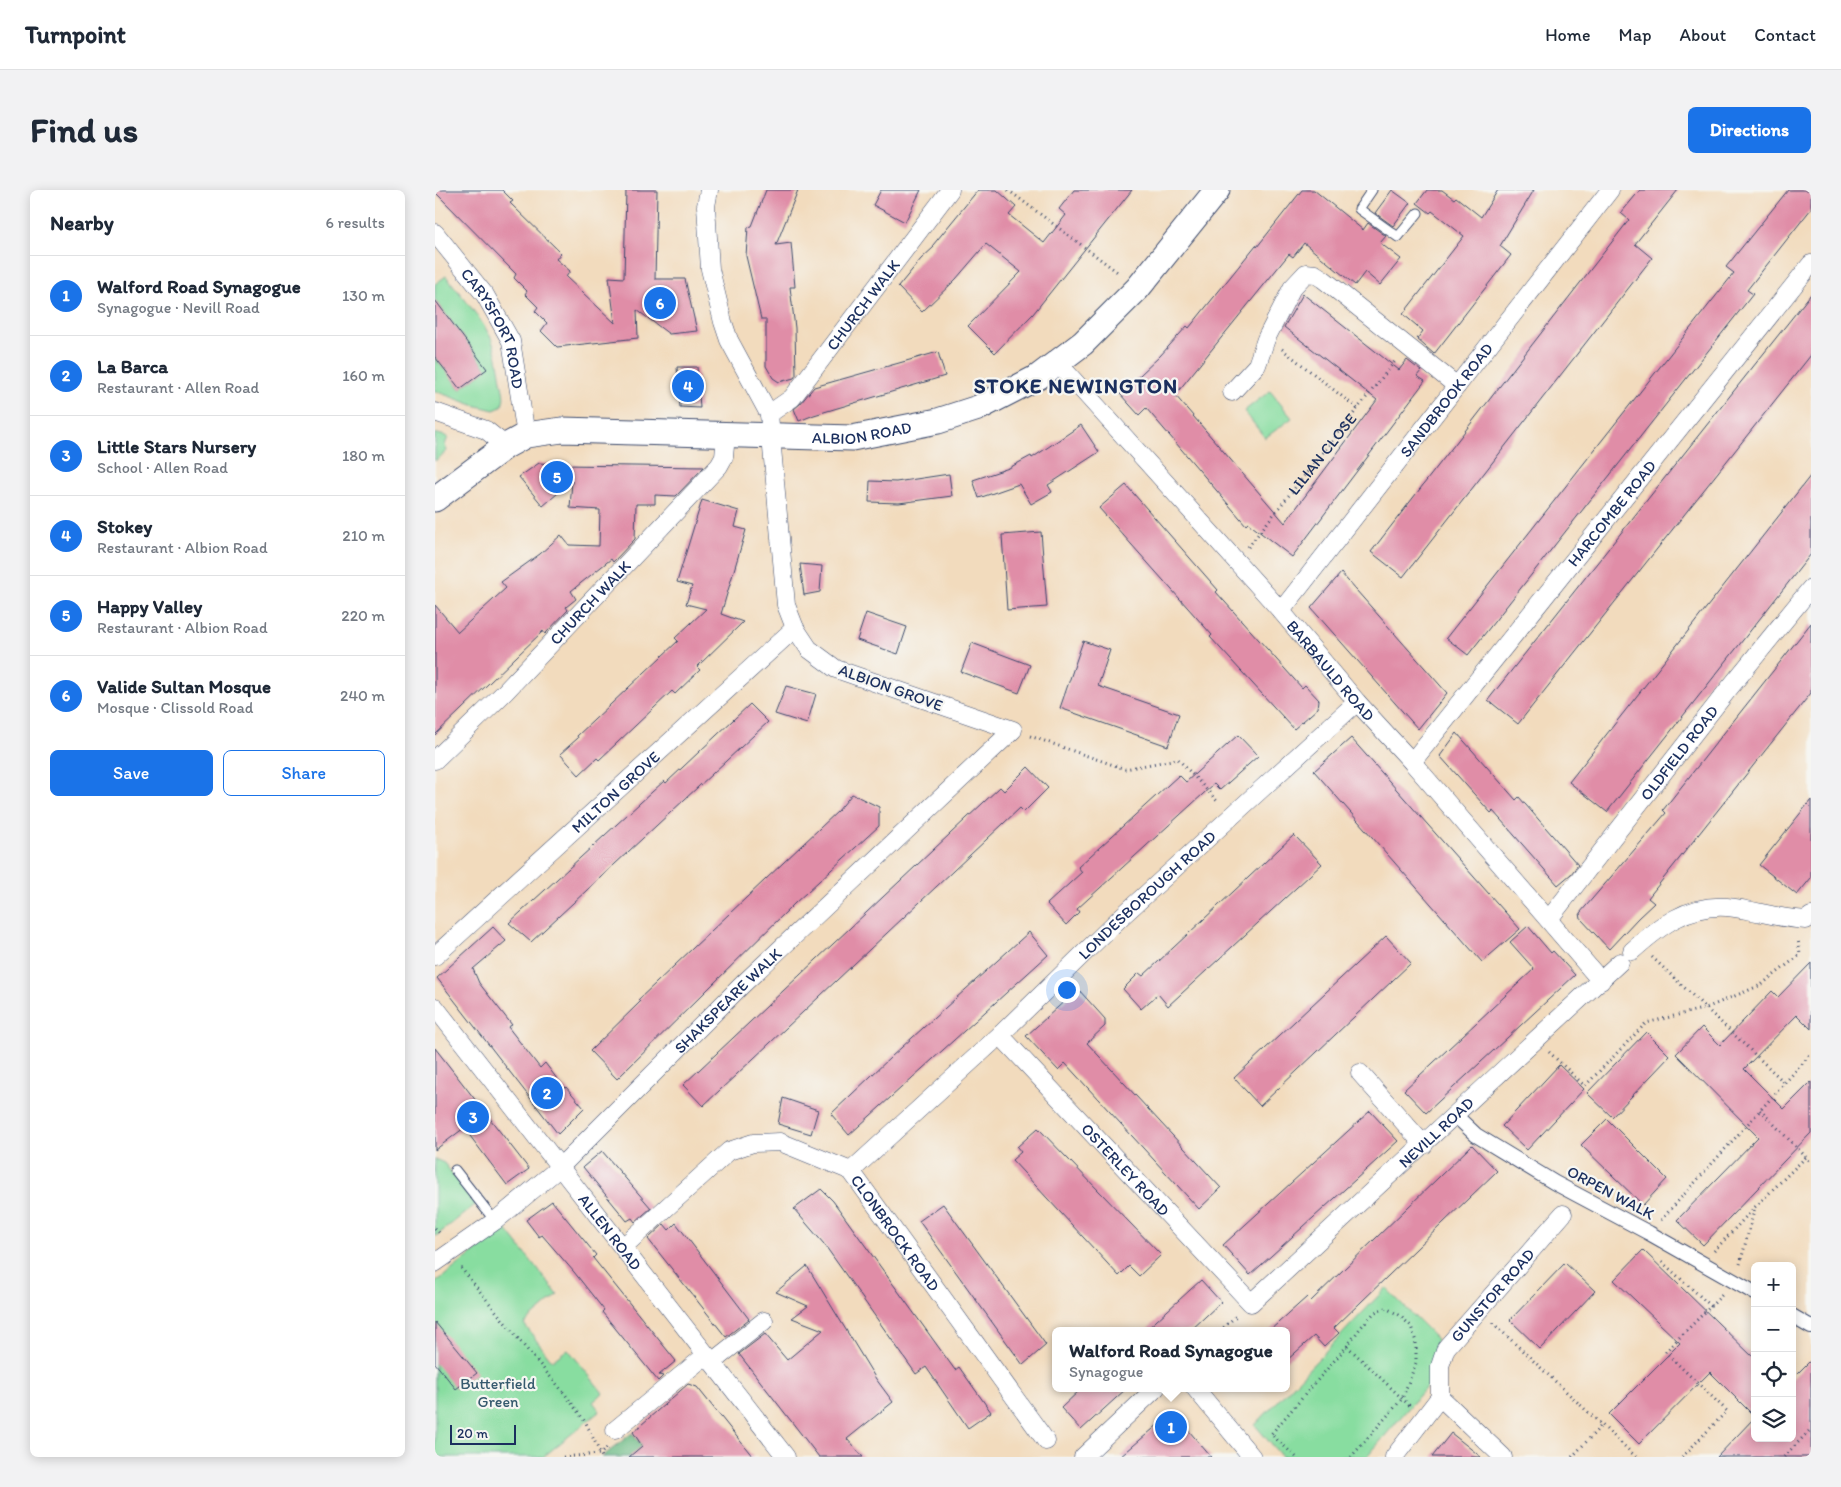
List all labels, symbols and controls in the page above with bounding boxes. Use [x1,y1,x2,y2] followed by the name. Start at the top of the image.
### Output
[25,20,126,49] text: Turnpoint
[1545,24,1591,46] text: Home
[1619,24,1652,46] text: Map
[1680,24,1726,46] text: About
[1754,24,1816,46] text: Contact
[1688,107,1811,153] button: Directions
[30,109,138,151] text: Find us
[50,210,114,235] text: Nearby
[325,213,385,232] text: 6 results
[823,256,904,354] street label: CHURCH WALK
[457,264,527,390] street label: CARYSFORT ROAD
[97,275,301,298] text: Walford Road Synagogue
[644,284,676,322] pin: 6
[62,286,70,305] text: 1
[342,286,385,305] text: 130 m
[97,298,260,317] text: Synagogue · Nevill Road
[1396,339,1497,461] street label: SANDBROOK ROAD
[97,355,168,378] text: La Barca
[62,366,70,385] text: 2
[342,366,385,385] text: 160 m
[672,367,704,405] pin: 4
[974,373,1178,398] district label: STOKE NEWINGTON
[97,378,259,397] text: Restaurant · Allen Road
[1284,409,1360,499] street label: LILIAN CLOSE
[812,417,913,448] street label: ALBION ROAD
[97,435,256,458] text: Little Stars Nursery
[62,446,70,465] text: 3
[342,446,385,465] text: 180 m
[1564,456,1660,570] street label: HARCOMBE ROAD
[97,458,228,477] text: School · Allen Road
[541,458,573,496] pin: 5
[97,515,152,538] text: Stokey
[61,526,71,545] text: 4
[342,526,385,545] text: 210 m
[97,538,268,557] text: Restaurant · Albion Road
[546,557,635,649] street label: CHURCH WALK
[97,595,202,618] text: Happy Valley
[62,606,70,625] text: 5
[341,606,385,625] text: 220 m
[1283,616,1379,725] street label: BARBAULD ROAD
[97,618,268,637] text: Restaurant · Albion Road
[836,660,946,715] street label: ALBION GROVE
[97,675,271,698] text: Valide Sultan Mosque
[62,686,70,705] text: 6
[340,686,385,705] text: 240 m
[97,698,253,717] text: Mosque · Clissold Road
[1636,701,1722,804] street label: OLDFIELD ROAD
[568,747,664,837] street label: MILTON GROVE
[50,750,213,796] button: Save
[223,750,385,796] button: Share
[1075,826,1220,963] street label: LONDESBOROUGH ROAD
[670,944,786,1057] street label: SHAKSPEARE WALK
[1054,977,1080,1003] your location
[531,1074,563,1112] pin: 2
[1395,1093,1478,1172] street label: NEVILL ROAD
[457,1098,489,1136] pin: 3
[1077,1119,1174,1220] street label: OSTERLEY ROAD
[1564,1162,1658,1224] street label: ORPEN WALK
[847,1171,943,1295] street label: CLONBROCK ROAD
[574,1190,646,1274] street label: ALLEN ROAD
[1447,1244,1539,1346] street label: GUNSTOR ROAD
[1751,1262,1796,1442] map controls
[1751,1262,1796,1307] button: +
[1751,1307,1796,1352] button: −
[1052,1327,1290,1392] popup
[1069,1339,1273,1362] text: Walford Road Synagogue
[1751,1352,1796,1397] button: locate
[1069,1362,1143,1381] text: Synagogue
[460,1374,536,1411] park label: Butterfield Green
[1751,1397,1796,1442] button: layers
[1155,1408,1187,1446] pin: 1
[450,1422,516,1445] scale bar
[457,1425,488,1442] text: 20 m

